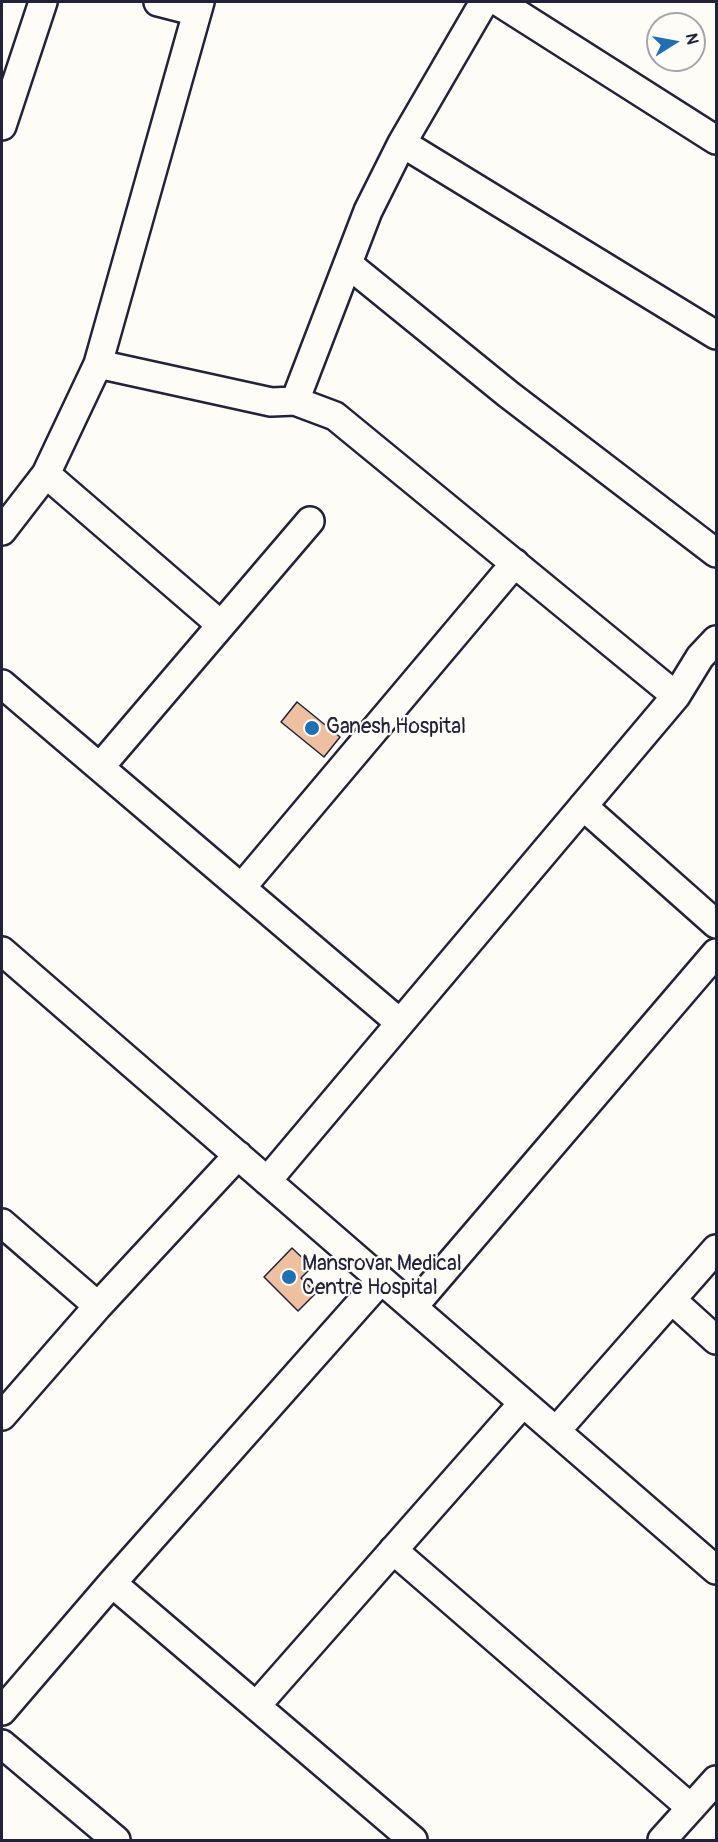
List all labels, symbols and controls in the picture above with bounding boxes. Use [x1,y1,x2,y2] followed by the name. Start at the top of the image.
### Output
[646,12,706,72] north arrow
[681,32,703,46] text: N
[326,715,466,741] place label: Ganesh Hospital
[303,719,321,737] marker: Ganesh Hospital
[302,1252,462,1302] place label: Mansrovar Medical Centre Hospital
[280,1268,298,1286] marker: Mansrovar Medical Centre Hospital

